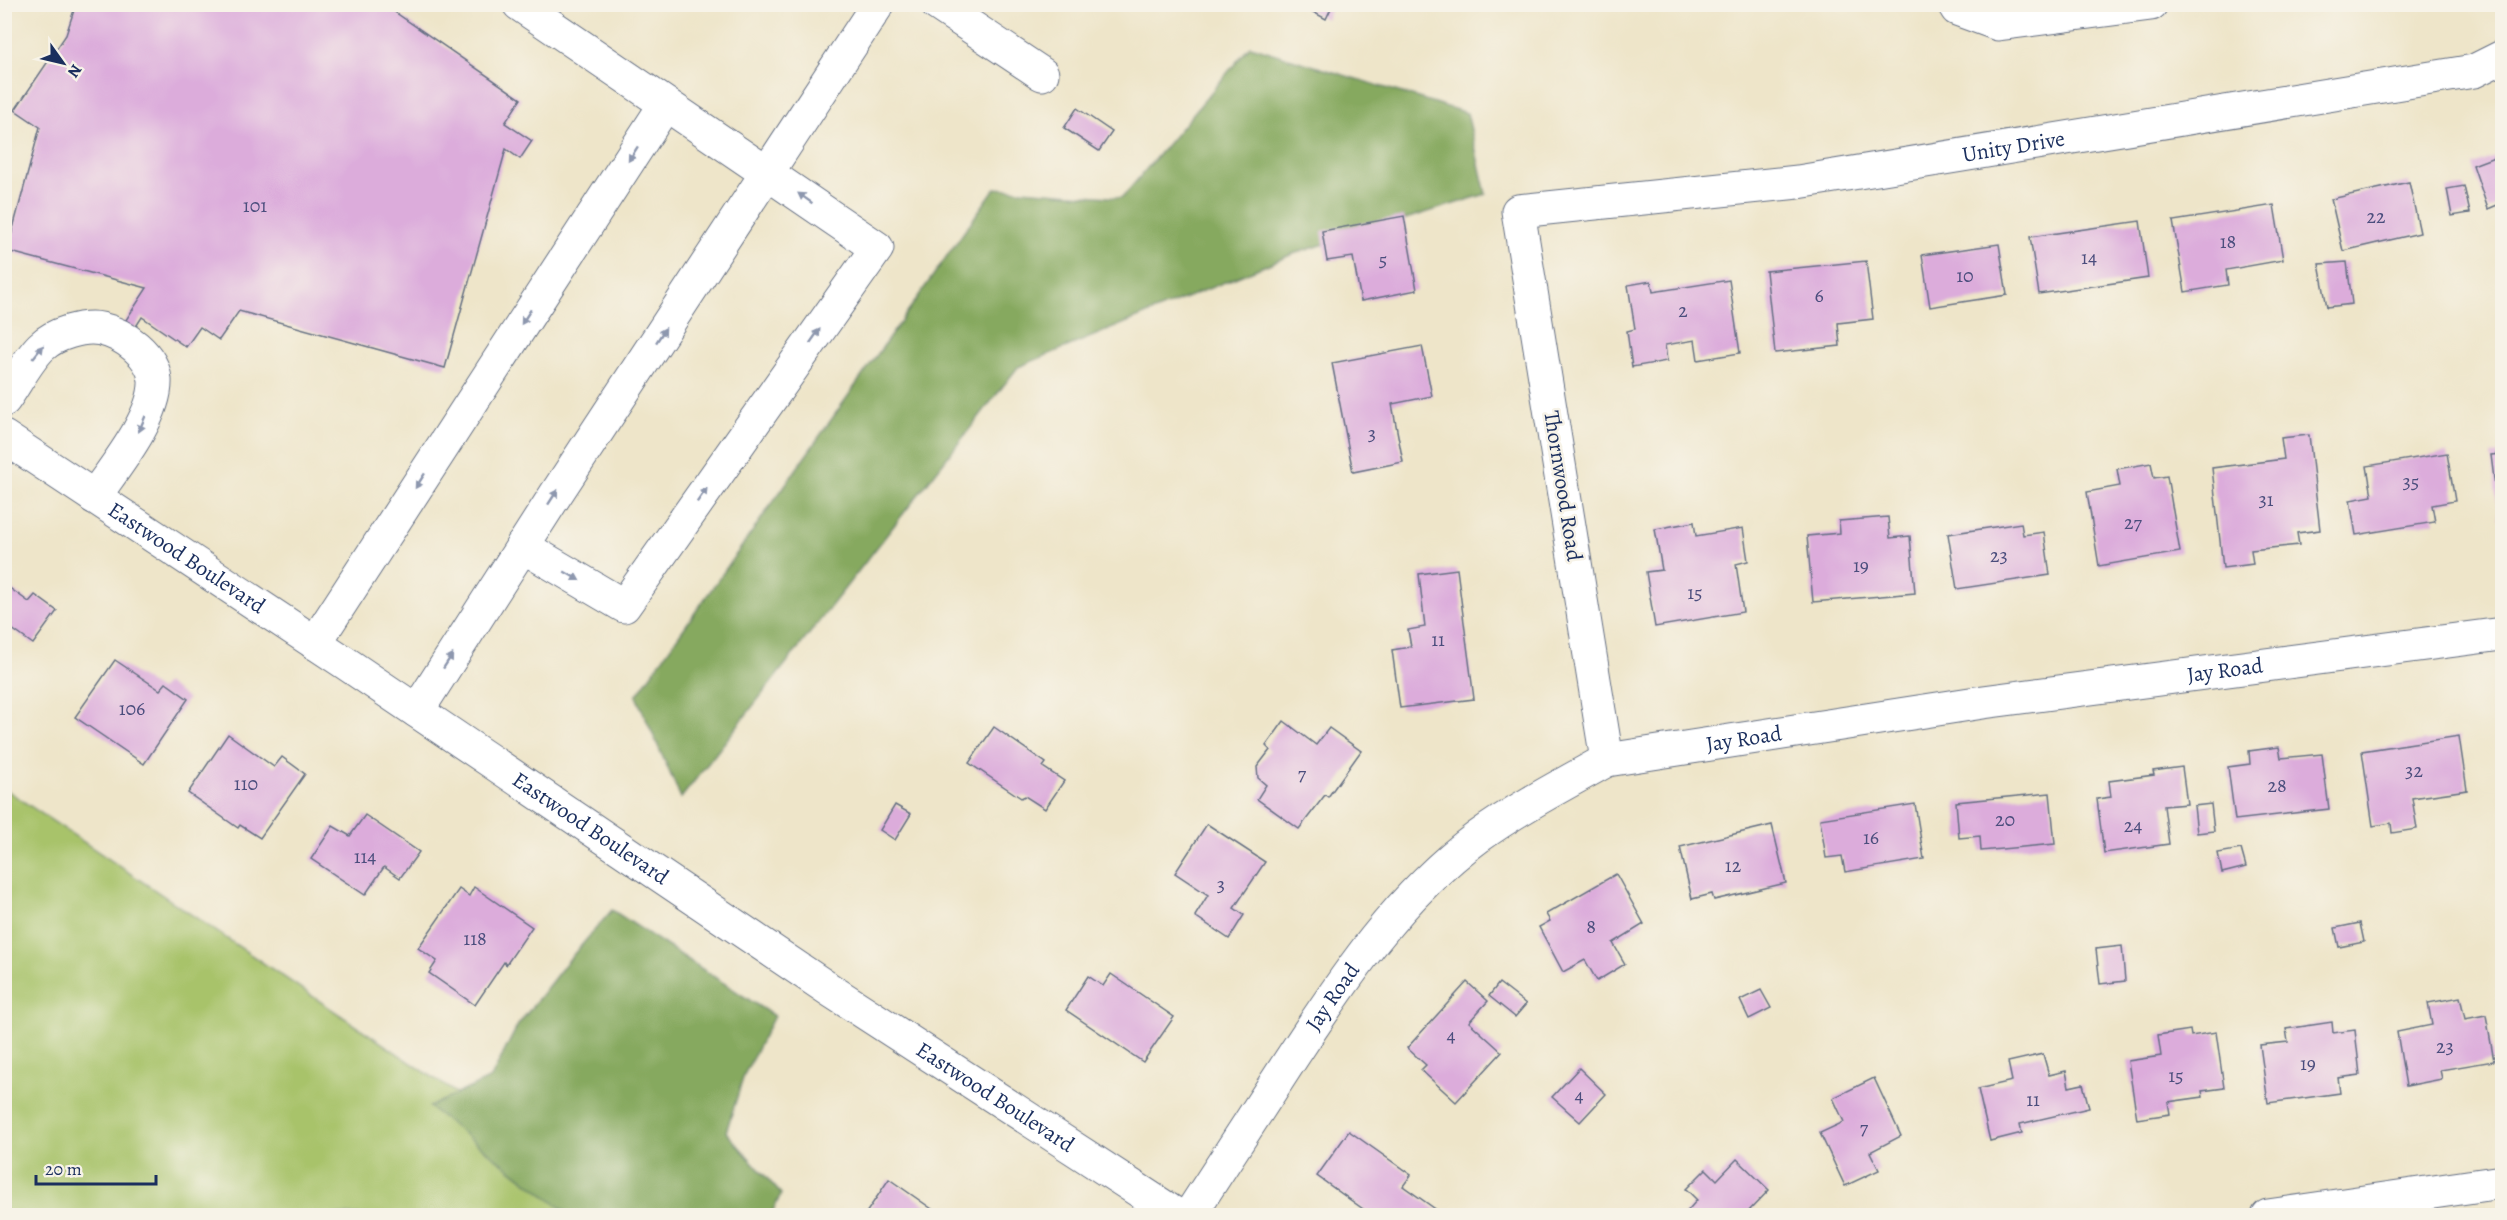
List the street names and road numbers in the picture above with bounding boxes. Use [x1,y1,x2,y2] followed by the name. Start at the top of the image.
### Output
[1960,123,2067,170] street label: Unity Drive
[1536,409,1590,564] street label: Thornwood Road
[102,495,271,621] street label: Eastwood Boulevard
[2185,650,2265,690] street label: Jay Road
[1704,718,1784,760] street label: Jay Road
[506,765,675,892] street label: Eastwood Boulevard
[1299,957,1367,1037] street label: Jay Road
[910,1035,1080,1160] street label: Eastwood Boulevard

